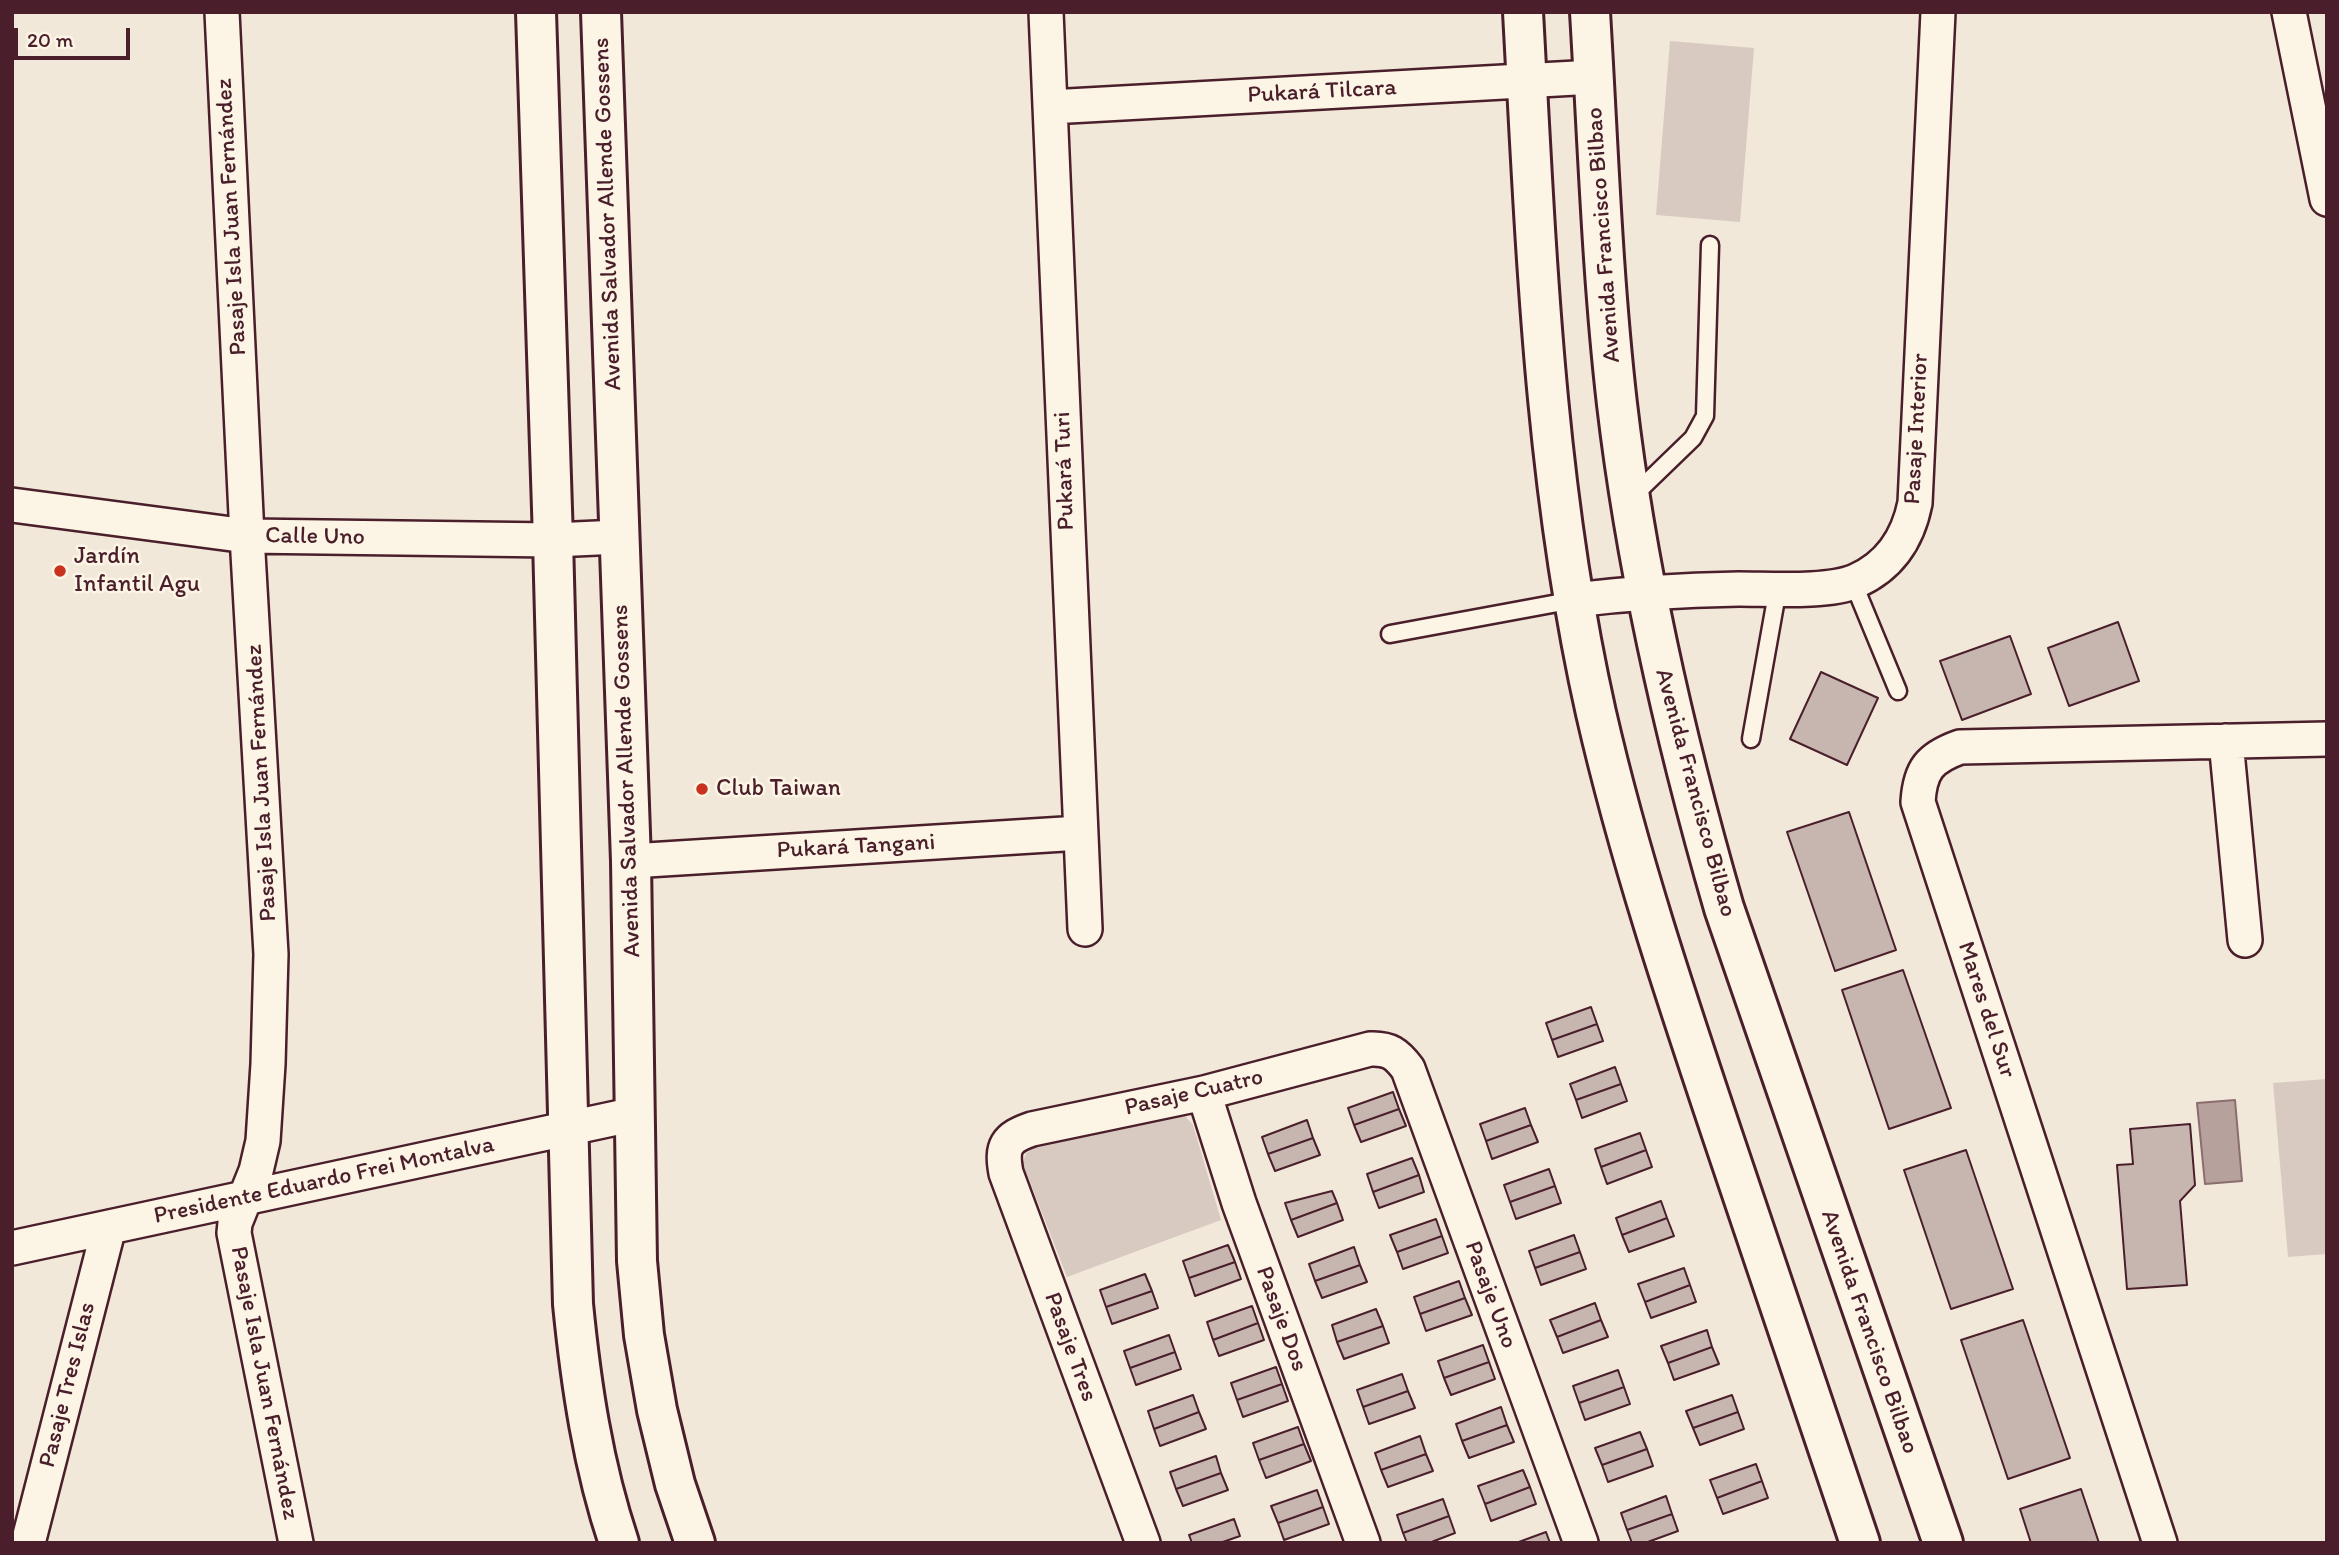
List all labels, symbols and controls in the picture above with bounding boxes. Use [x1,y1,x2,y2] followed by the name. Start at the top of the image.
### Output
[18,14,133,58] scale bar
[27,27,73,52] text: 20 m
[587,37,629,391] street label: Avenida Salvador Allende Gossens
[1247,74,1397,110] street label: Pukará Tilcara
[210,78,254,356] street label: Pasaje Isla Juan Fernández
[1581,106,1627,364] street label: Avenida Francisco Bilbao
[1899,353,1935,505] street label: Pasaje Interior
[1049,411,1081,531] street label: Pukará Turi
[265,522,365,552] street label: Calle Uno
[74,543,200,599] place label: Jardín Infantil Agu
[52,563,68,579] marker: Jardín Infantil Agu
[606,604,648,958] street label: Avenida Salvador Allende Gossens
[240,644,284,922] street label: Pasaje Isla Juan Fernández
[1648,666,1742,920] street label: Avenida Francisco Bilbao
[716,775,841,803] place label: Club Taiwan
[694,781,710,797] marker: Club Taiwan
[776,828,936,866] street label: Pukará Tangani
[1950,938,2022,1082] street label: Mares del Sur
[1122,1063,1266,1123] street label: Pasaje Cuatro
[151,1131,497,1231] street label: Presidente Eduardo Frei Montalva
[1814,1206,1924,1458] street label: Avenida Francisco Bilbao
[1457,1237,1523,1353] street label: Pasaje Uno
[223,1244,305,1522] street label: Pasaje Isla Juan Fernández
[1249,1263,1313,1375] street label: Pasaje Dos
[1037,1288,1103,1406] street label: Pasaje Tres
[34,1299,102,1471] street label: Pasaje Tres Islas

